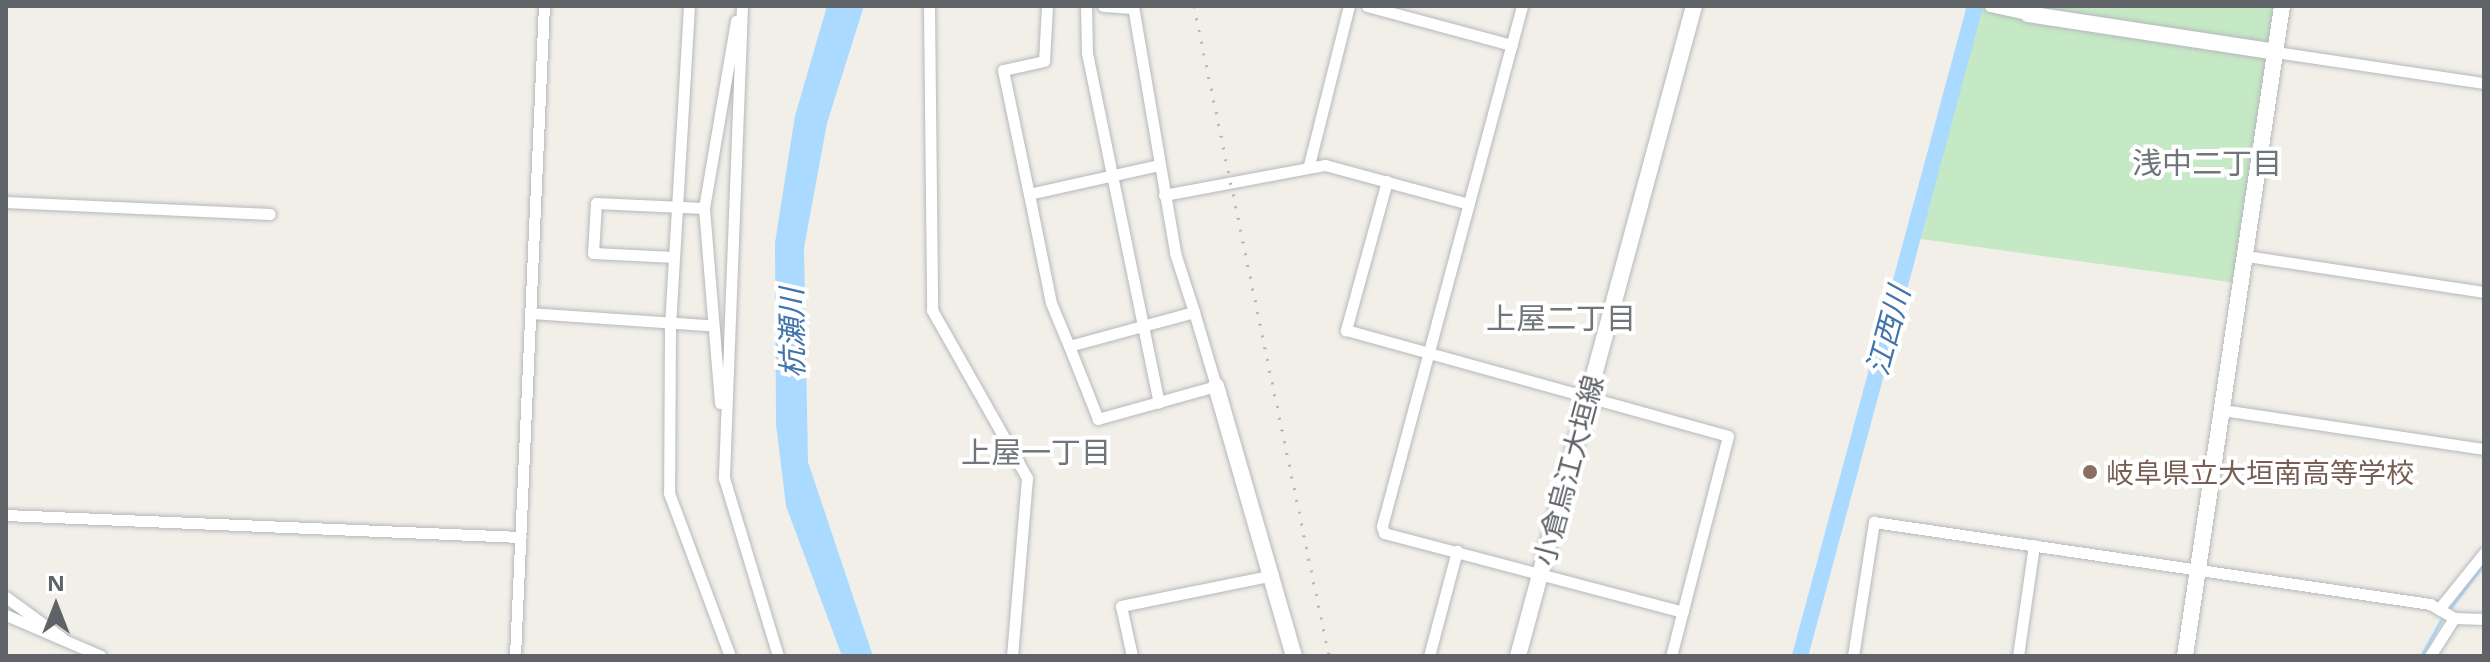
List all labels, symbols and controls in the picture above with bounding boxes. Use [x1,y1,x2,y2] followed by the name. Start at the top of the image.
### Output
[2132,145,2282,181] district label: 浅中二丁目
[1859,283,1917,379] water label: 江西川
[773,288,811,378] water label: 杭瀬川
[1486,300,1636,336] district label: 上屋二丁目
[1526,371,1610,569] street label: 小倉烏江大垣線
[961,434,1111,470] district label: 上屋一丁目
[2106,455,2414,489] place label: 岐阜県立大垣南高等学校
[2081,463,2099,481] marker: 岐阜県立大垣南高等学校
[16,566,96,646] north arrow
[47,567,65,597] text: N

